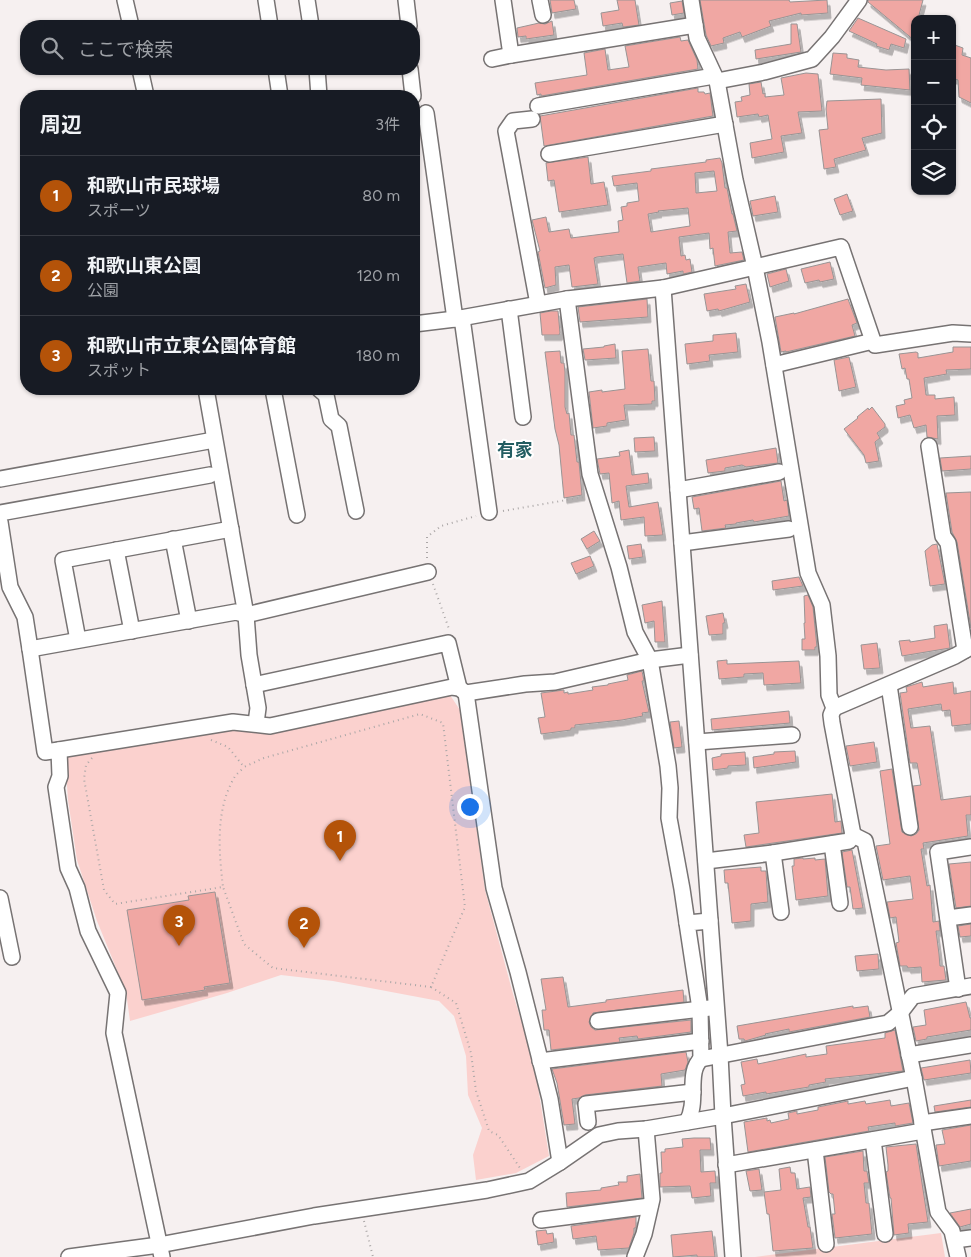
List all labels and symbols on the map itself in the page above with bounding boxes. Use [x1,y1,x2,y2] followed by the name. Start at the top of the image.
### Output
[497,439,533,461] district label: 有家
[457,794,483,820] your location
[324,820,356,861] pin: 1
[163,905,195,946] pin: 3
[288,907,320,948] pin: 2

